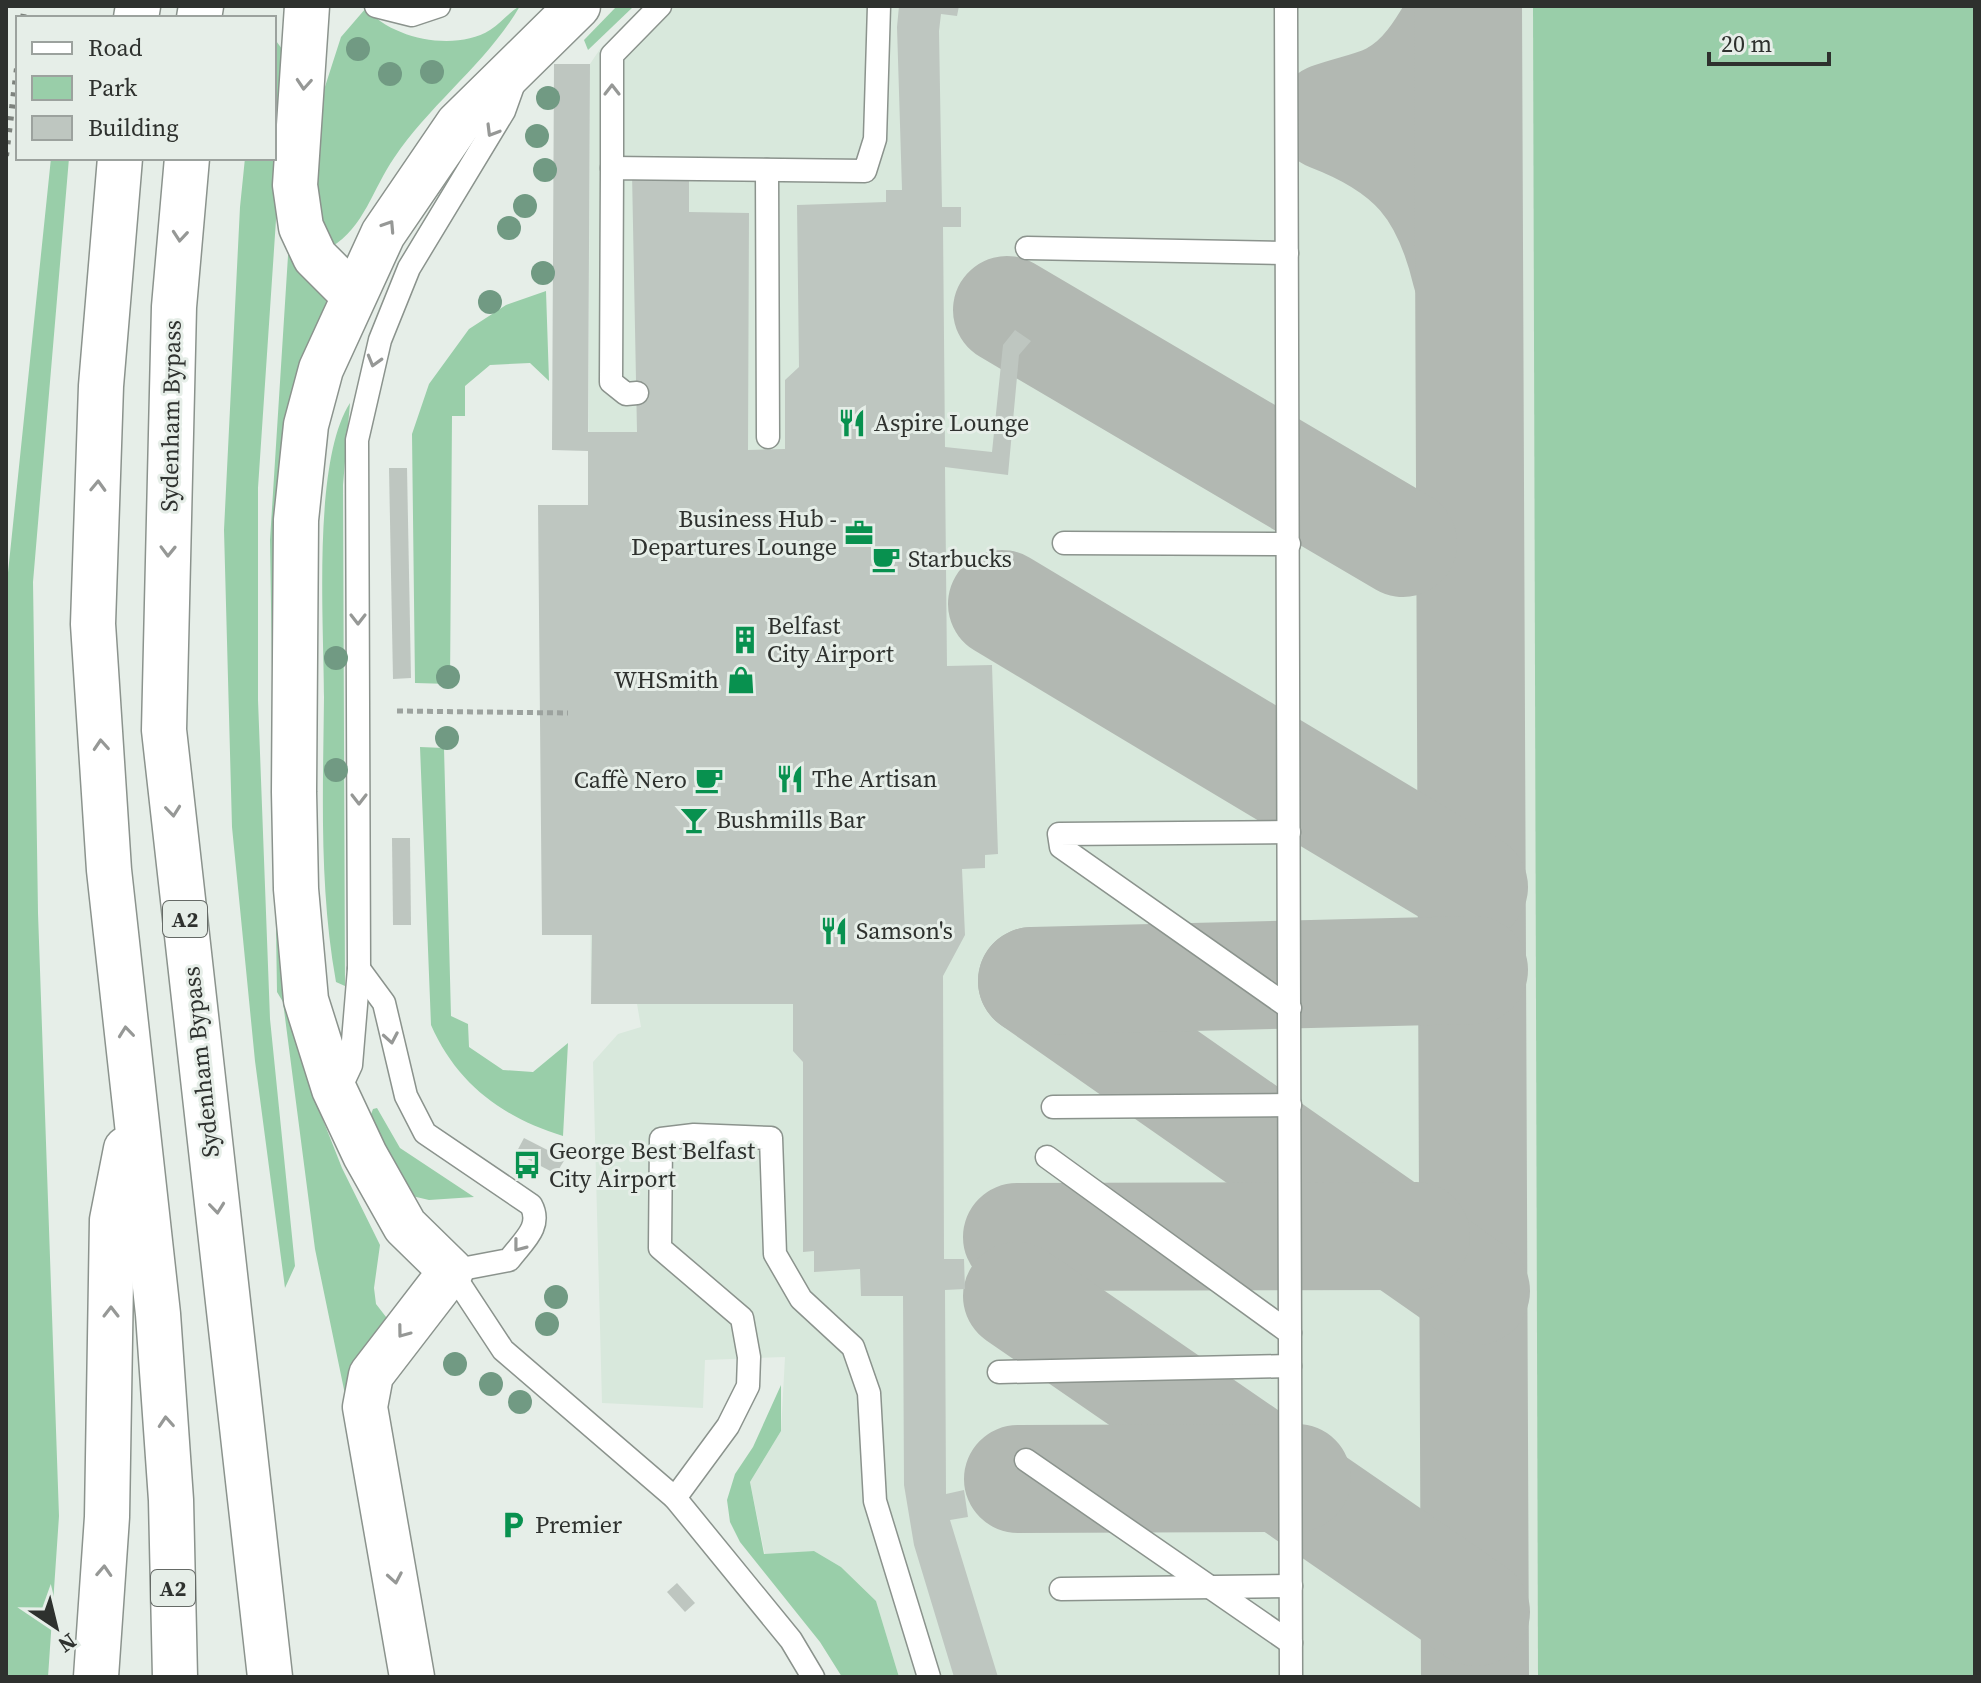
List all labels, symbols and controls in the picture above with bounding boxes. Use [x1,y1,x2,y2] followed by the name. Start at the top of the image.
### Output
[16,16,276,160] legend
[1709,16,1829,66] scale bar
[1721,27,1772,60] text: 20 m
[88,31,143,64] text: Road
[88,71,138,104] text: Park
[296,78,313,91] one-way arrow
[603,83,621,96] one-way arrow
[88,111,179,144] text: Building
[486,122,501,137] one-way arrow
[379,220,394,235] one-way arrow
[172,230,189,243] one-way arrow
[152,320,189,512] street label: Sydenham Bypass
[367,354,383,368] one-way arrow
[874,406,1029,439] place label: Aspire Lounge
[837,408,867,438] restaurant icon: Aspire Lounge
[89,479,106,492] one-way arrow
[631,502,837,563] place label: Business Hub - Departures Lounge
[844,518,874,548] office icon: Business Hub - Departures Lounge
[908,542,1012,575] place label: Starbucks
[871,544,901,574] cafe icon: Starbucks
[160,545,177,558] one-way arrow
[767,609,894,670] place label: Belfast City Airport
[349,613,367,626] one-way arrow
[730,625,760,655] building icon: Belfast City Airport
[614,663,719,696] place label: WHSmith
[726,665,756,695] shop icon: WHSmith
[93,738,110,751] one-way arrow
[812,762,937,795] place label: The Artisan
[574,763,687,796] place label: Caffè Nero
[775,764,805,794] restaurant icon: The Artisan
[694,765,724,795] cafe icon: Caffè Nero
[350,793,368,806] one-way arrow
[716,803,866,836] place label: Bushmills Bar
[165,805,182,818] one-way arrow
[679,805,709,835] bar icon: Bushmills Bar
[163,901,207,937] road number: A2
[856,914,953,947] place label: Samson's
[819,916,849,946] restaurant icon: Samson's
[174,965,227,1159] street label: Sydenham Bypass
[118,1025,135,1038] one-way arrow
[382,1031,399,1045] one-way arrow
[549,1134,755,1195] place label: George Best Belfast City Airport
[512,1150,542,1180] bus stop icon: George Best Belfast City Airport
[209,1202,226,1215] one-way arrow
[515,1237,529,1252] one-way arrow
[102,1305,120,1318] one-way arrow
[398,1323,412,1338] one-way arrow
[158,1415,175,1428] one-way arrow
[535,1508,622,1541] place label: Premier
[498,1510,528,1540] parking icon: Premier
[95,1564,112,1577] one-way arrow
[151,1570,195,1606] road number: A2
[386,1572,403,1585] one-way arrow
[16,1587,96,1667] north arrow
[52,1626,83,1660] text: N

